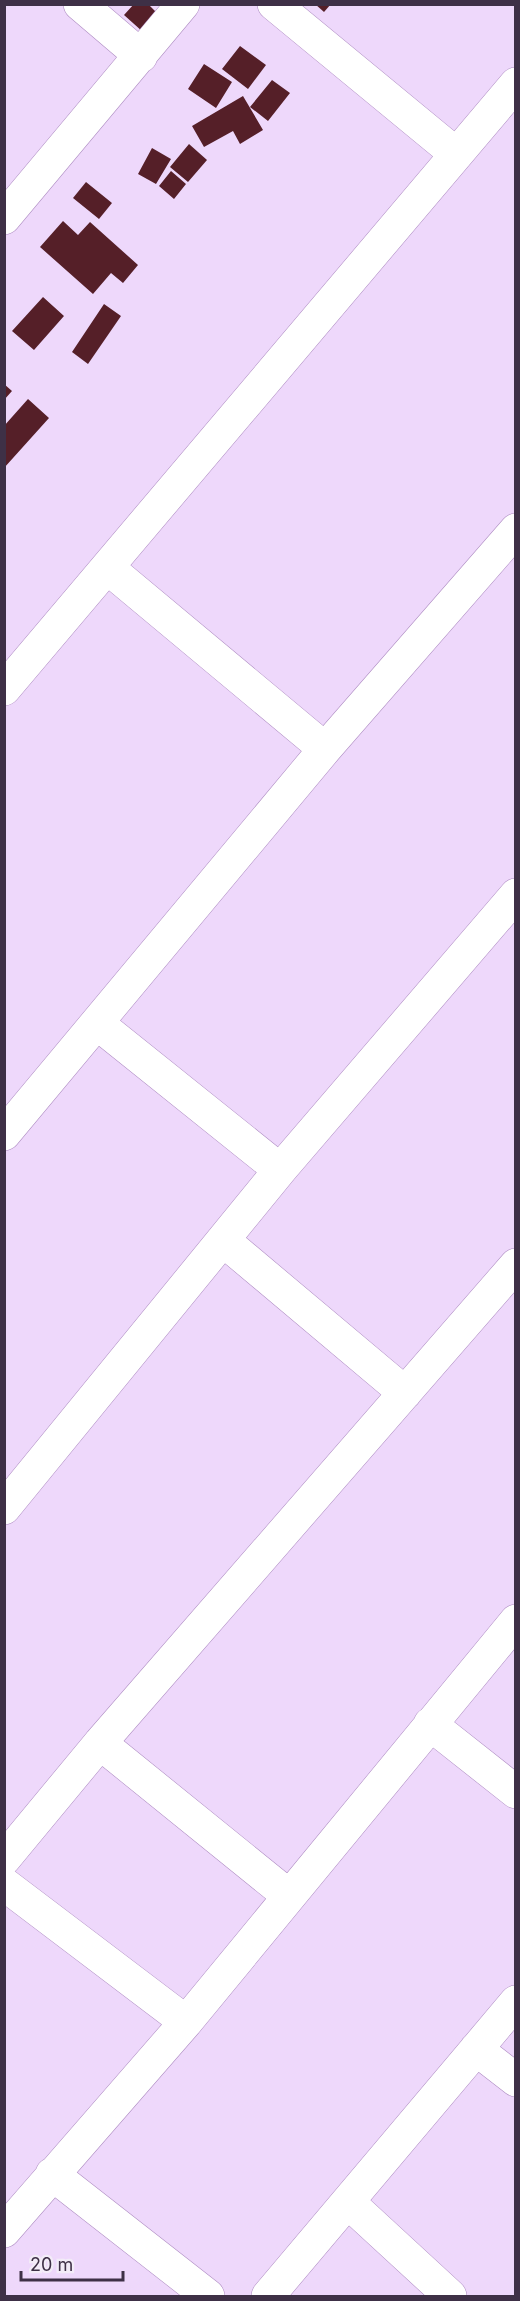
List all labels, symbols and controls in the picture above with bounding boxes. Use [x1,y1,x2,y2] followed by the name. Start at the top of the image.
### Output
[21,2244,123,2282] scale bar
[30,2254,73,2275] text: 20 m

